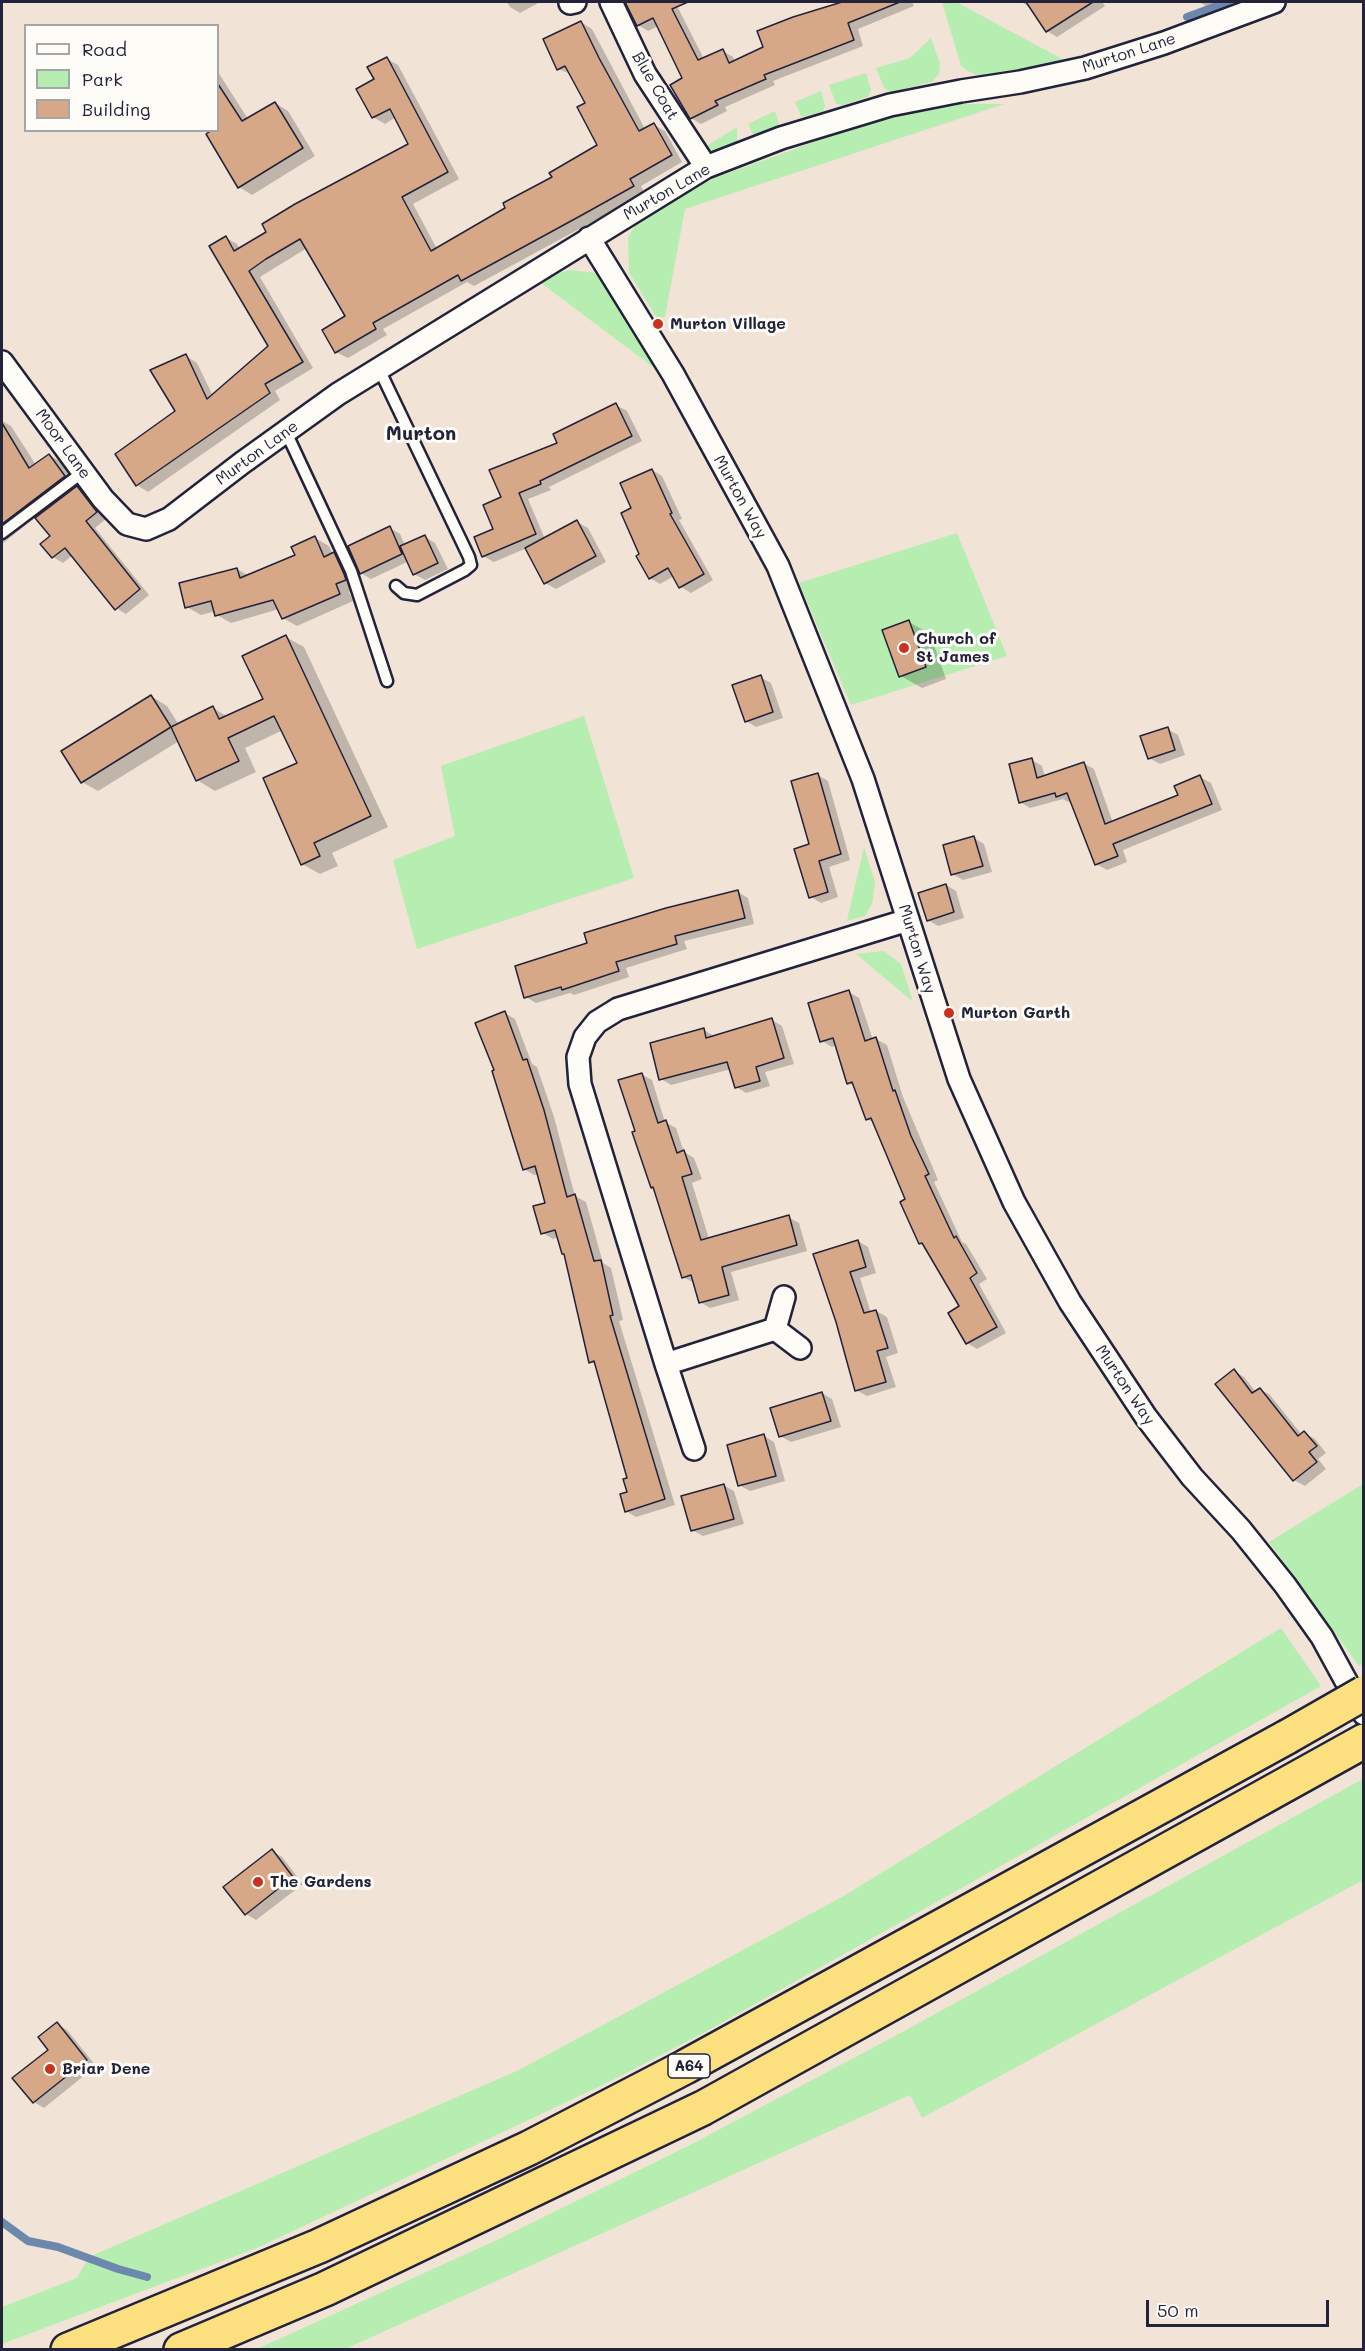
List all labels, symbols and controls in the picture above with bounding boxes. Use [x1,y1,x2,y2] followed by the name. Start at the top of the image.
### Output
[24,24,219,132] legend
[1080,29,1178,77] street label: Murton Lane
[82,37,127,61] text: Road
[628,48,682,124] street label: Blue Coat
[82,67,123,91] text: Park
[82,97,150,121] text: Building
[620,159,714,225] street label: Murton Lane
[670,314,786,334] place label: Murton Village
[651,317,665,331] marker: Murton Village
[31,405,95,483] street label: Moor Lane
[212,417,302,489] street label: Murton Lane
[386,422,456,446] district label: Murton
[709,452,771,542] street label: Murton Way
[916,629,996,667] place label: Church of St James
[897,641,911,655] marker: Church of St James
[894,902,940,996] street label: Murton Way
[961,1003,1070,1023] place label: Murton Garth
[942,1006,956,1020] marker: Murton Garth
[1091,1341,1159,1429] street label: Murton Way
[270,1872,371,1892] place label: The Gardens
[251,1875,265,1889] marker: The Gardens
[668,2054,710,2078] road number: A64
[62,2059,150,2079] place label: Briar Dene
[43,2062,57,2076] marker: Briar Dene
[1149,2288,1332,2326] scale bar
[1157,2298,1199,2322] text: 50 m

